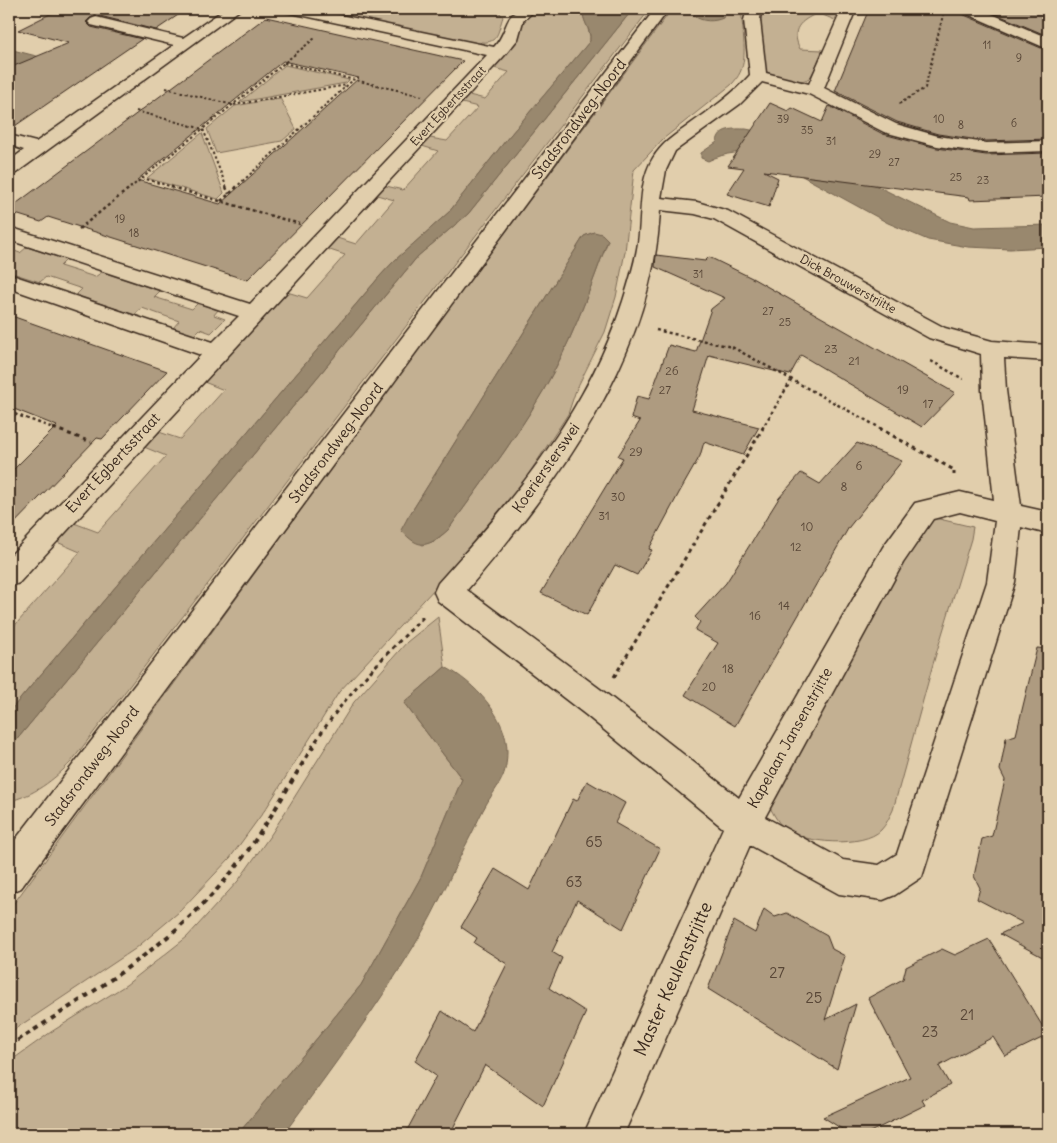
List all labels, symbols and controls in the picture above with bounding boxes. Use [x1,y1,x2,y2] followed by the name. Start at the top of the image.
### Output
[983,38,991,52] house number: 11
[1016,51,1022,65] house number: 9
[527,55,630,183] street label: Stadsrondweg-Noord
[407,63,489,149] street label: Evert Egbertsstraat
[777,112,789,126] house number: 39
[933,112,945,126] house number: 10
[1011,116,1017,130] house number: 6
[958,118,964,132] house number: 8
[801,123,813,137] house number: 35
[826,134,836,148] house number: 31
[869,147,881,161] house number: 29
[888,155,900,169] house number: 27
[950,170,962,184] house number: 25
[977,173,989,187] house number: 23
[115,212,125,226] house number: 19
[129,226,139,240] house number: 18
[798,251,899,316] street label: Dick Brouwerstrjitte
[693,267,703,281] house number: 31
[762,304,774,318] house number: 27
[779,315,791,329] house number: 25
[824,341,838,356] house number: 23
[848,353,860,368] house number: 21
[665,363,679,378] house number: 26
[284,379,387,507] street label: Stadsrondweg-Noord
[659,382,671,397] house number: 27
[897,382,909,397] house number: 19
[923,396,933,411] house number: 17
[61,409,164,517] street label: Evert Egbertsstraat
[508,419,584,516] street label: Koeriersterswei
[629,444,643,459] house number: 29
[856,458,863,473] house number: 6
[841,479,848,494] house number: 8
[611,489,625,504] house number: 30
[598,508,610,523] house number: 31
[801,519,813,534] house number: 10
[790,539,802,554] house number: 12
[778,598,790,613] house number: 14
[749,608,761,623] house number: 16
[722,661,734,676] house number: 18
[743,664,836,812] street label: Kapelaan Jansenstrjitte
[702,679,716,694] house number: 20
[40,702,143,830] street label: Stadsrondweg-Noord
[585,832,603,851] house number: 65
[565,872,583,891] house number: 63
[628,898,717,1060] street label: Master Keulenstrjitte
[769,963,785,982] house number: 27
[806,988,822,1007] house number: 25
[960,1005,974,1024] house number: 21
[922,1022,938,1041] house number: 23

